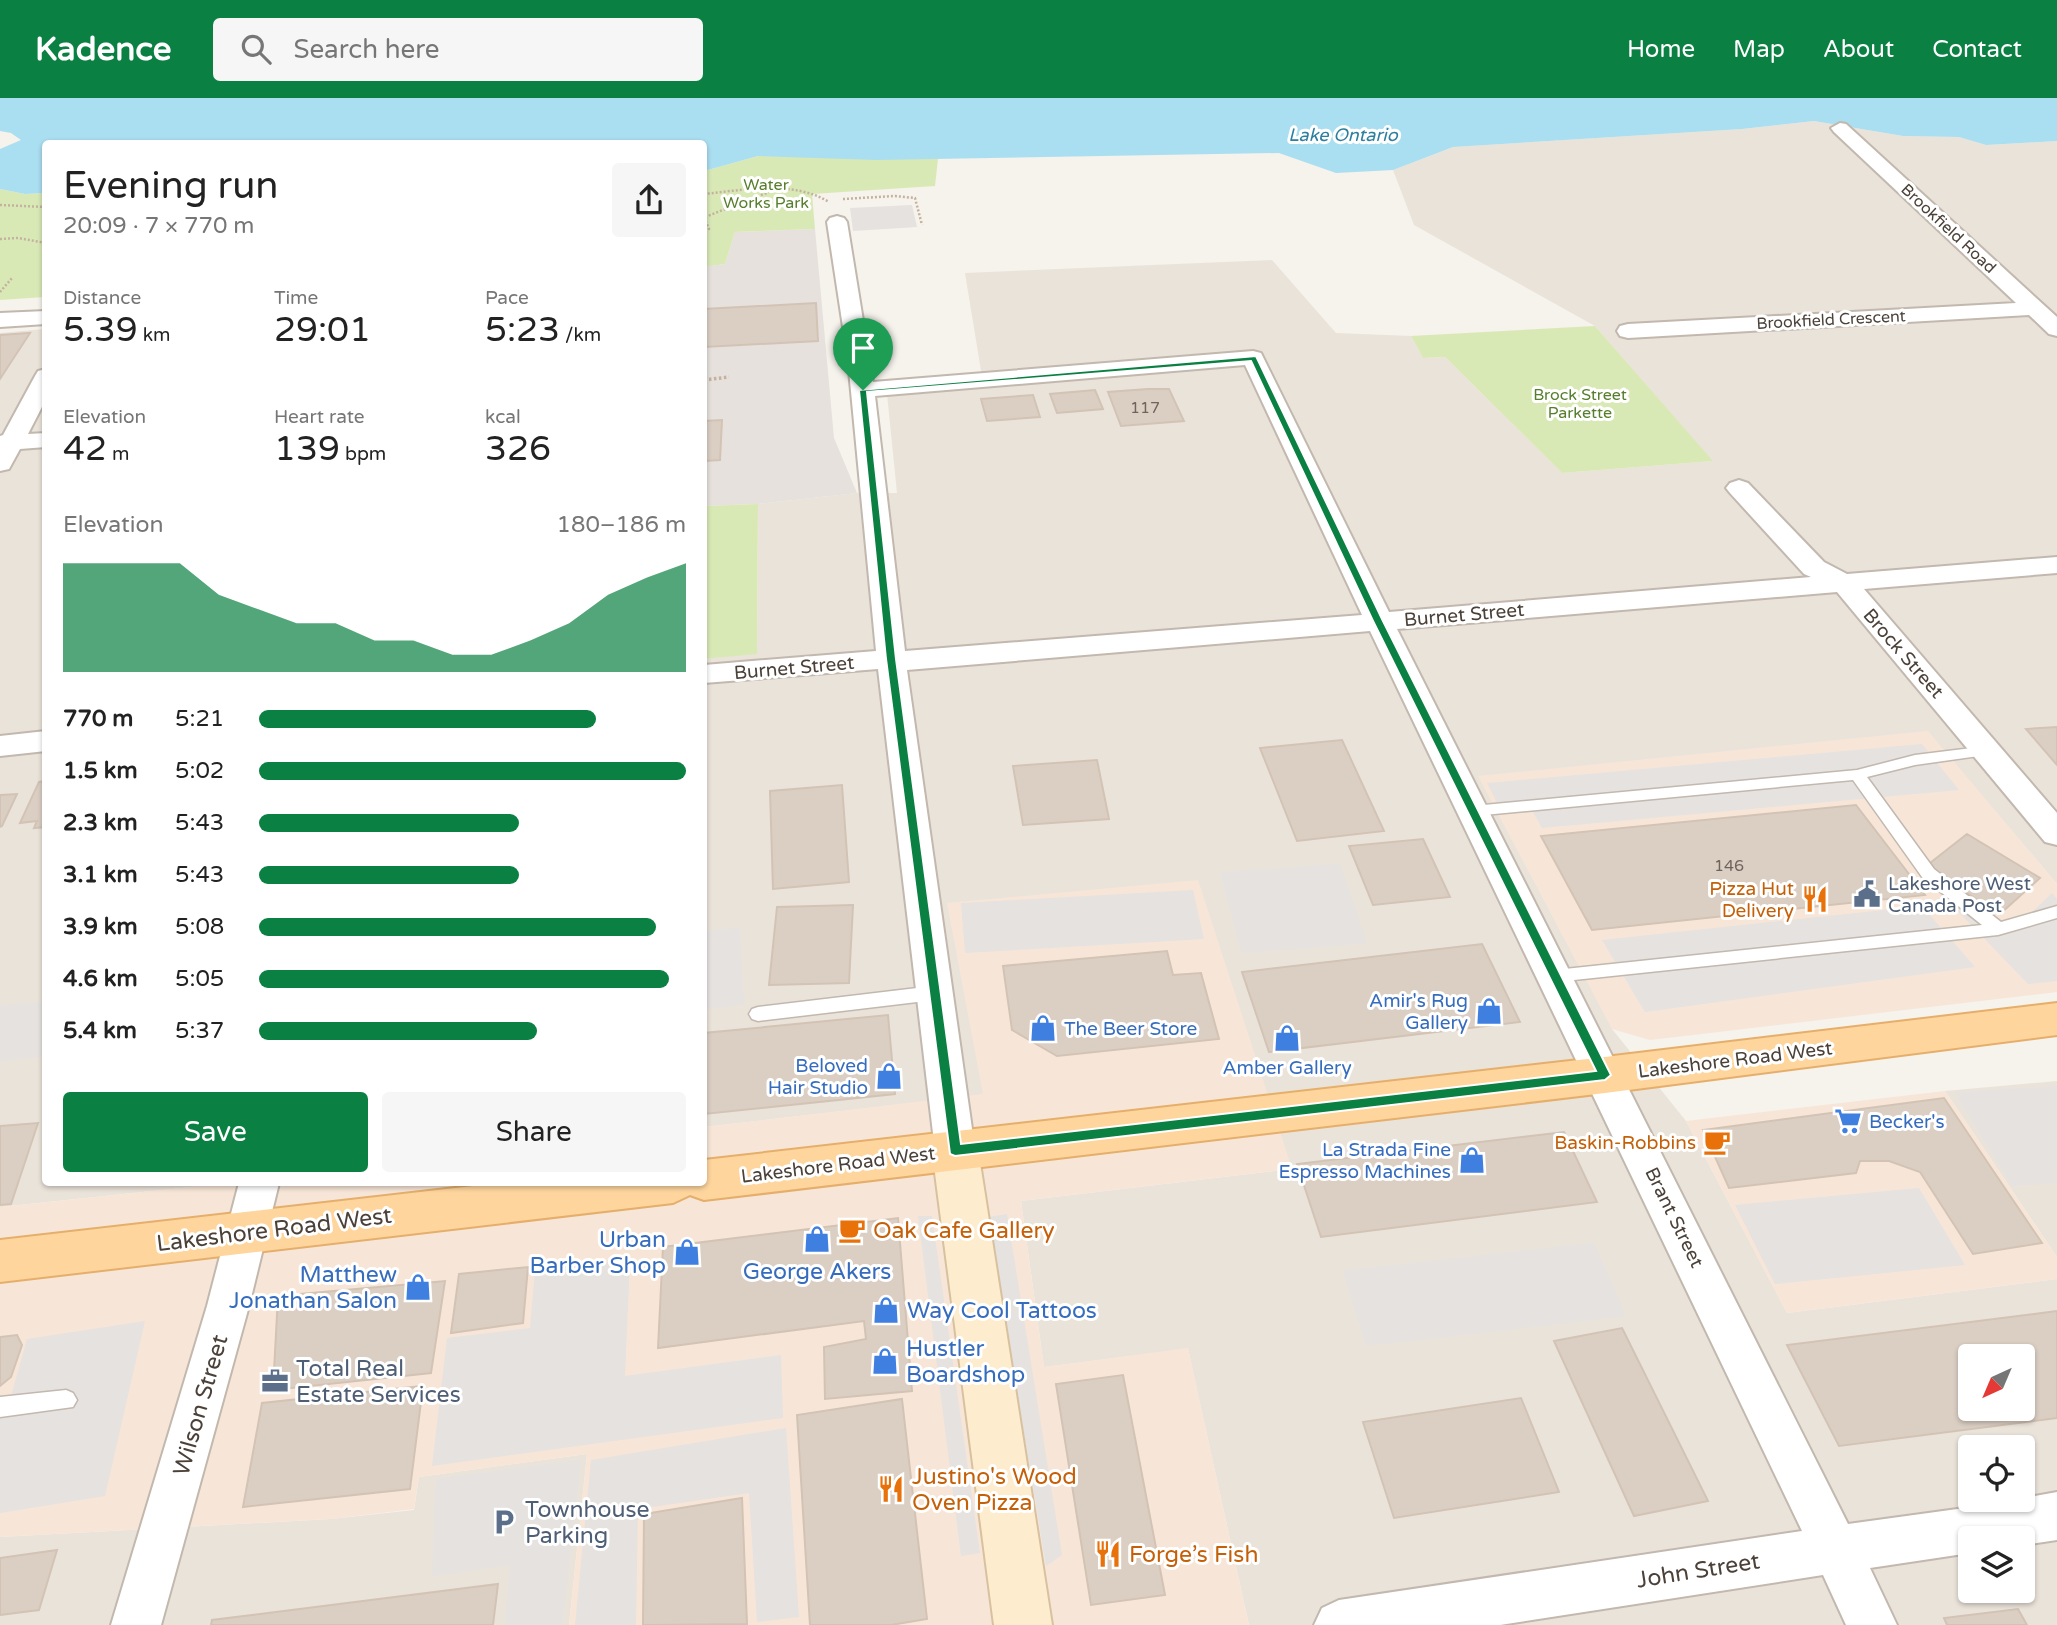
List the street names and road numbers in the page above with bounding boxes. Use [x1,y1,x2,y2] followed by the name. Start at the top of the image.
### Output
[1897,180,2000,278] street label: Brookfield Road
[1756,306,1906,334] street label: Brookfield Crescent
[1403,599,1525,631] street label: Burnet Street
[1858,604,1948,703] street label: Brock Street
[733,652,855,684] street label: Burnet Street
[1637,1037,1834,1083] street label: Lakeshore Road West
[740,1142,937,1188] street label: Lakeshore Road West
[1640,1164,1708,1271] street label: Brant Street
[155,1202,394,1258] street label: Lakeshore Road West
[167,1331,234,1479] street label: Wilson Street
[1635,1547,1762,1595] street label: John Street

